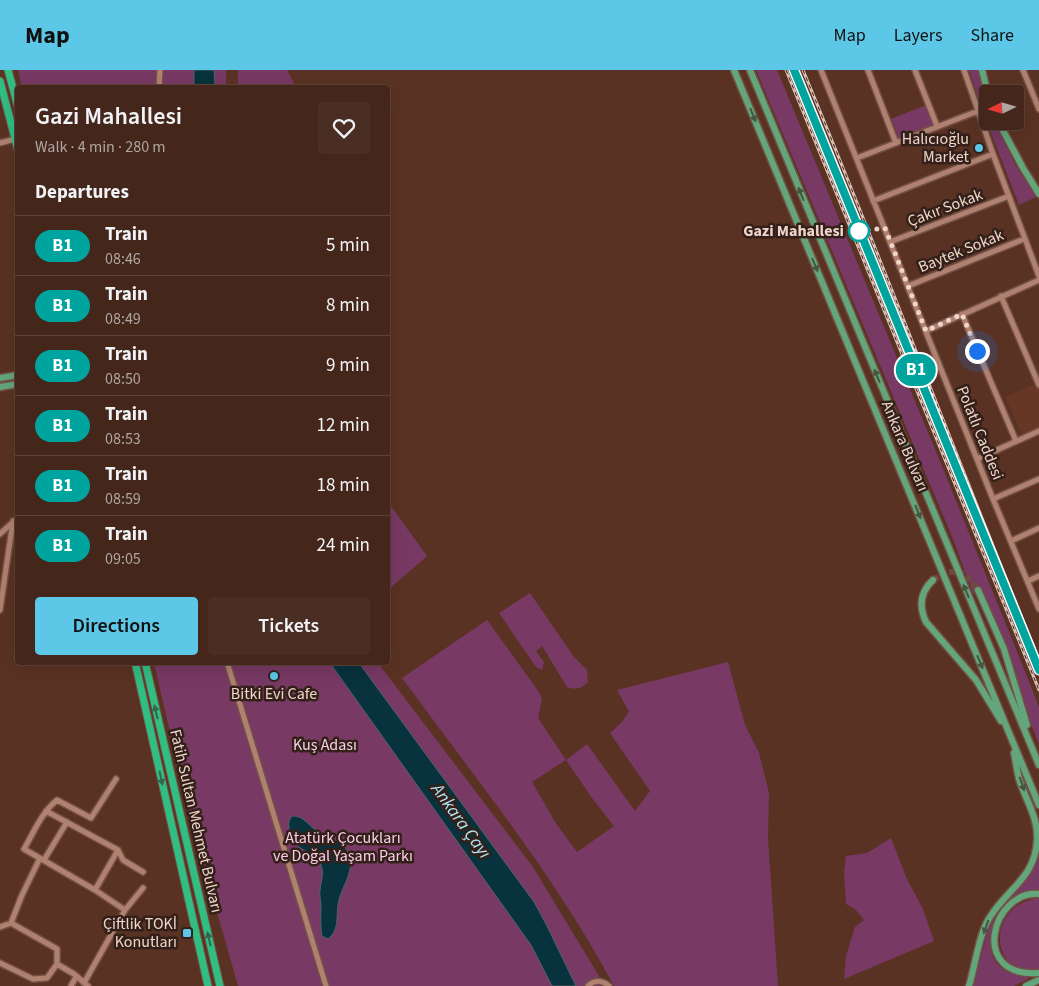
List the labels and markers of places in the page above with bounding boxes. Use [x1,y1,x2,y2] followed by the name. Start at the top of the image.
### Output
[902,128,970,168] place label: Halıcıoğlu Market
[973,142,985,154] marker: Halıcıoğlu Market
[743,220,844,242] place label: Gazi Mahallesi
[848,220,870,242] marker: Gazi Mahallesi
[268,670,280,682] marker: Bitki Evi Cafe
[231,683,317,705] place label: Bitki Evi Cafe
[103,913,177,953] place label: Çiftlik TOKİ Konutları
[181,927,193,939] marker: Çiftlik TOKİ Konutları

